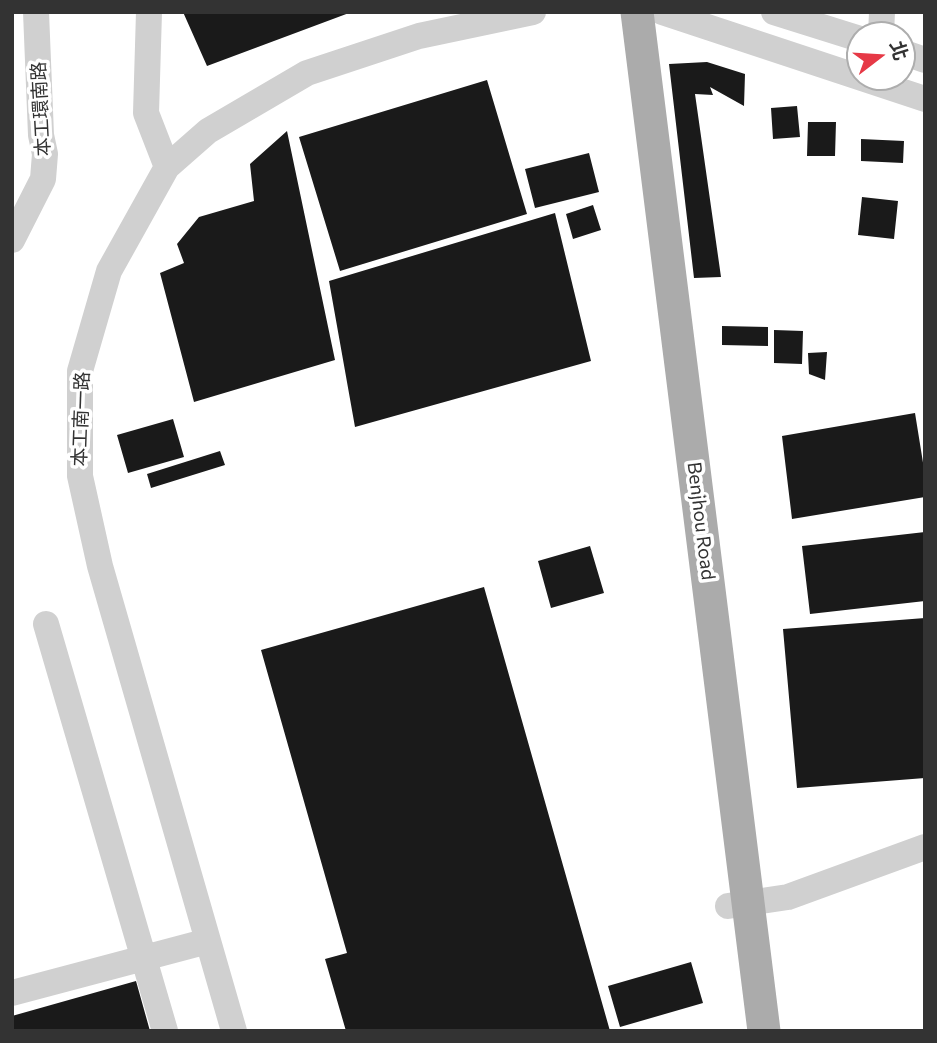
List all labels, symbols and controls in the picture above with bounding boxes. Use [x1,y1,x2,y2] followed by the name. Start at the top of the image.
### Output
[846,21,916,91] north arrow
[886,38,913,63] text: 北
[27,61,55,157] street label: 本工環南路
[68,371,94,467] street label: 本工南一路
[682,461,720,581] street label: Benjhou Road

